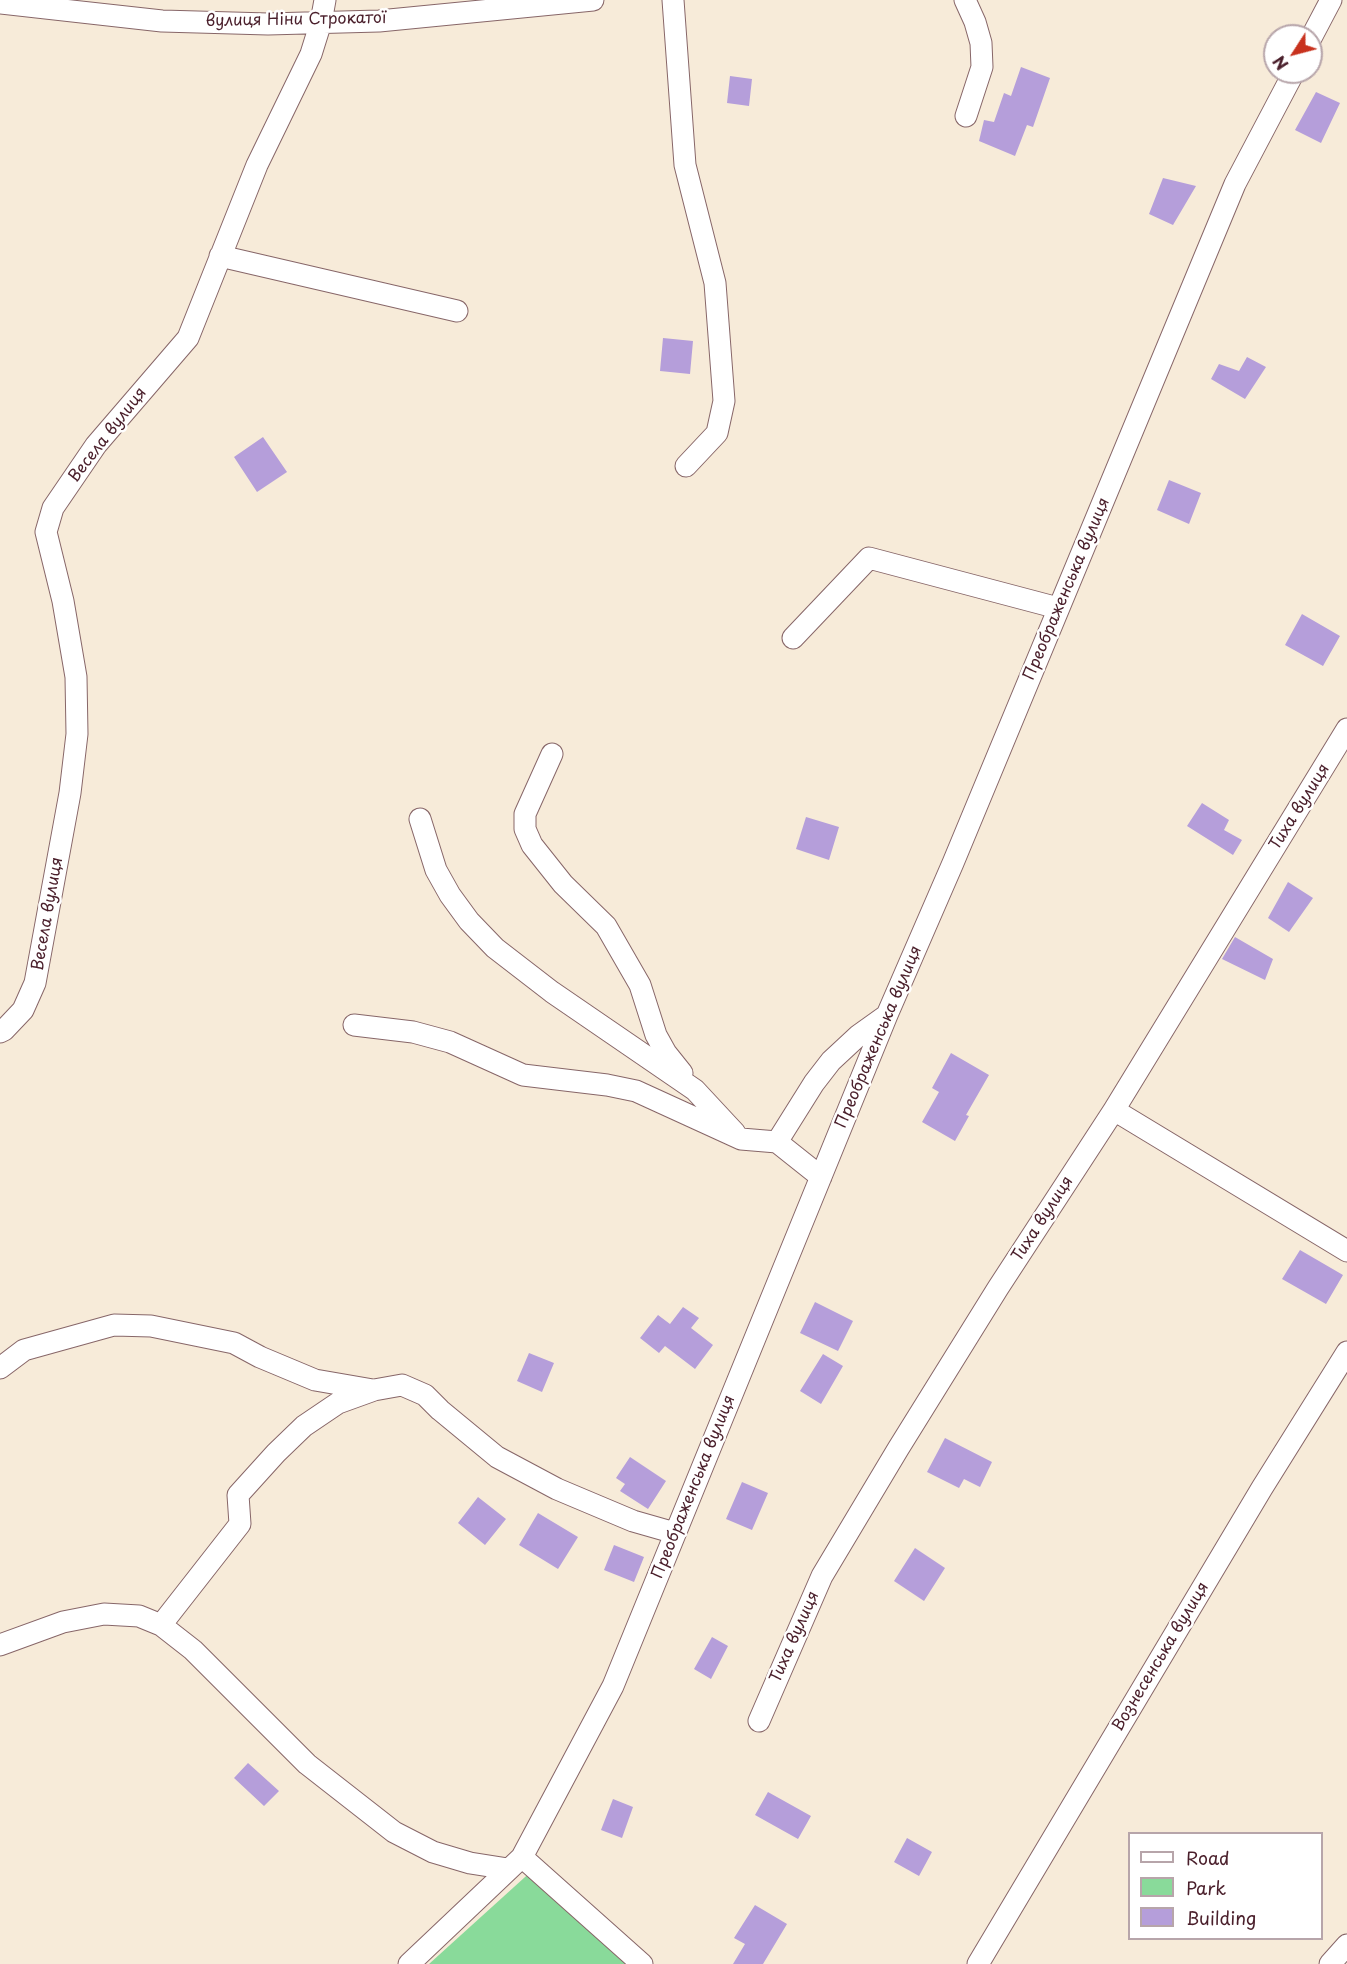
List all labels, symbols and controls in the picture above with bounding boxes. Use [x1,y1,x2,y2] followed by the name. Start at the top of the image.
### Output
[206,9,386,31] street label: вулиця Ніни Строкатої
[1263,24,1323,84] north arrow
[1267,51,1293,76] text: N
[65,384,151,486] street label: Весела вулиця
[1020,495,1114,683] street label: Преображенська вулиця
[1266,760,1334,854] street label: Тиха вулиця
[29,856,67,972] street label: Весела вулиця
[832,943,926,1131] street label: Преображенська вулиця
[1008,1173,1078,1265] street label: Тиха вулиця
[648,1393,740,1581] street label: Преображенська вулиця
[1109,1579,1213,1735] street label: Вознесенська вулиця
[766,1588,824,1686] street label: Тиха вулиця
[1128,1832,1323,1940] legend
[1186,1844,1230,1871] text: Road
[1186,1874,1226,1901] text: Park
[1186,1904,1256,1931] text: Building

